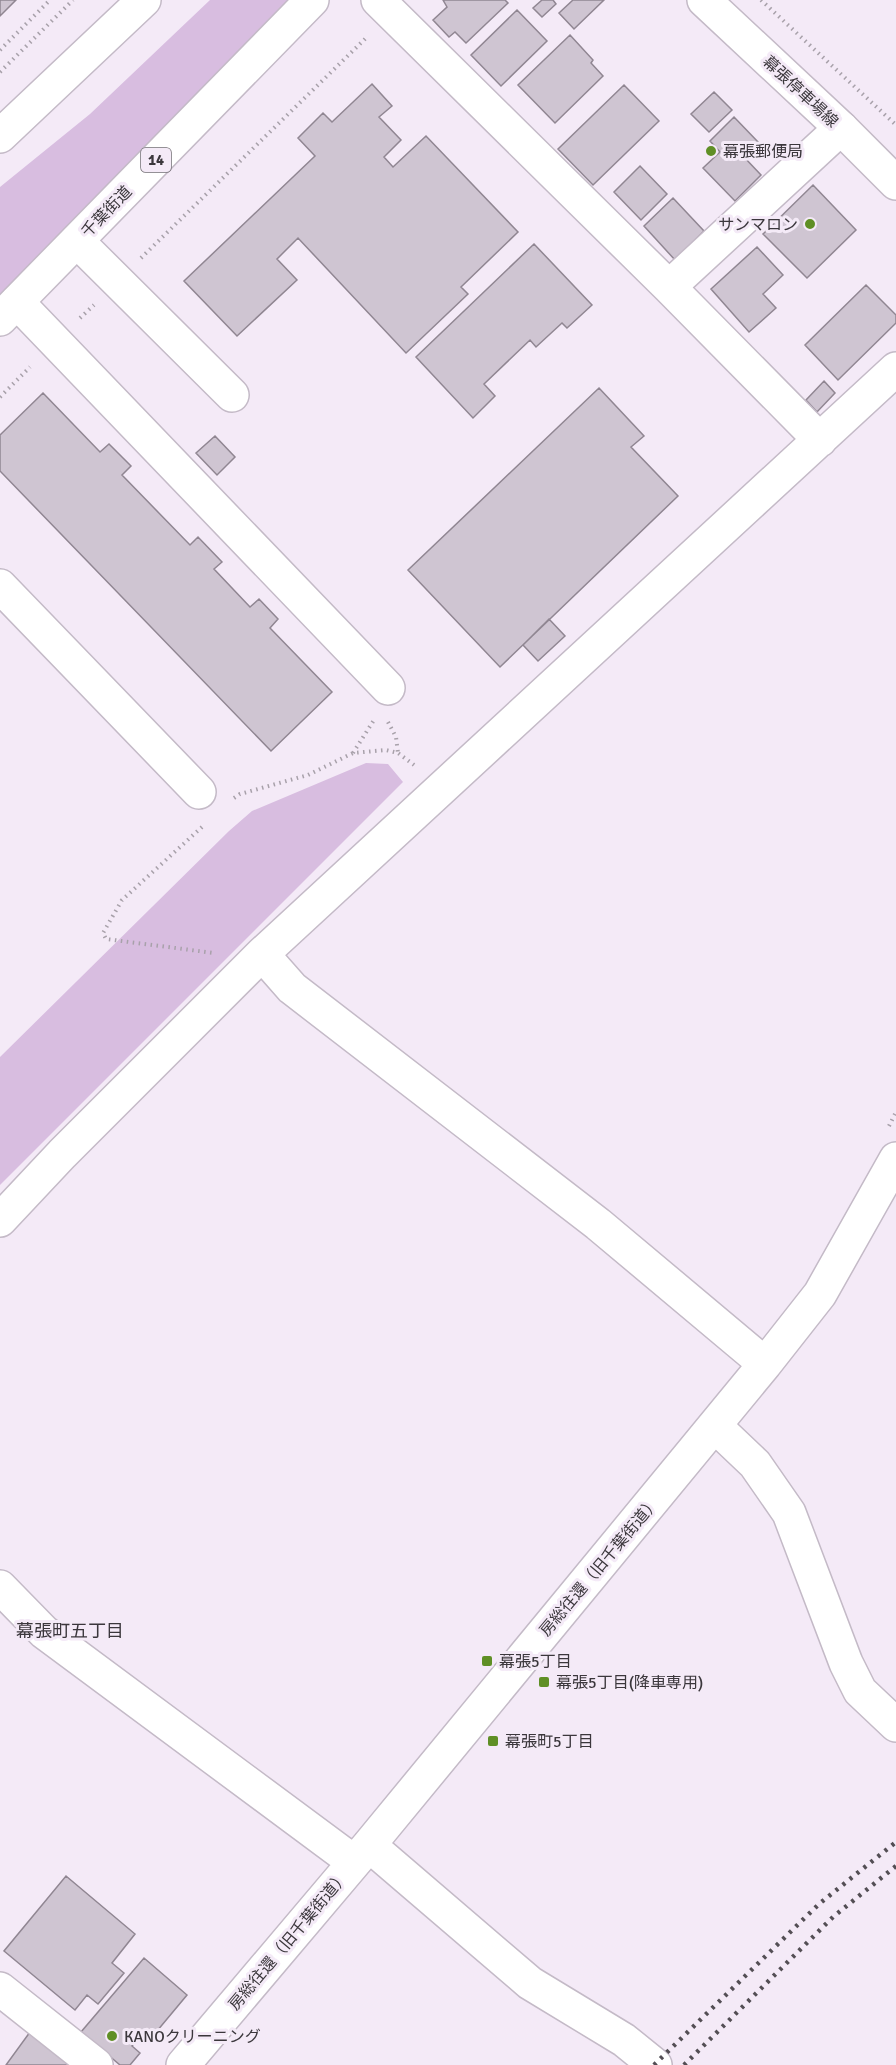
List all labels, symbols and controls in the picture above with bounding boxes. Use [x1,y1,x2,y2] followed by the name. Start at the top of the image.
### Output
[758,52,842,132] street label: 幕張停車場線
[723,142,803,162] place label: 幕張郵便局
[704,144,718,158] marker: 幕張郵便局
[141,148,171,172] road number: 14
[77,182,136,242] street label: 千葉街道
[718,215,798,235] place label: サンマロン
[803,217,817,231] marker: サンマロン
[536,1493,664,1640] street label: 房総往還（旧千葉街道）
[16,1620,124,1642] district label: 幕張町五丁目
[499,1652,572,1672] place label: 幕張5丁目
[480,1654,494,1668] marker: 幕張5丁目
[556,1673,703,1693] place label: 幕張5丁目(降車専用)
[537,1675,551,1689] marker: 幕張5丁目(降車専用)
[505,1732,594,1752] place label: 幕張町5丁目
[486,1734,500,1748] marker: 幕張町5丁目
[225,1867,353,2014] street label: 房総往還（旧千葉街道）
[124,2027,261,2047] place label: KANOクリーニング
[105,2029,119,2043] marker: KANOクリーニング

